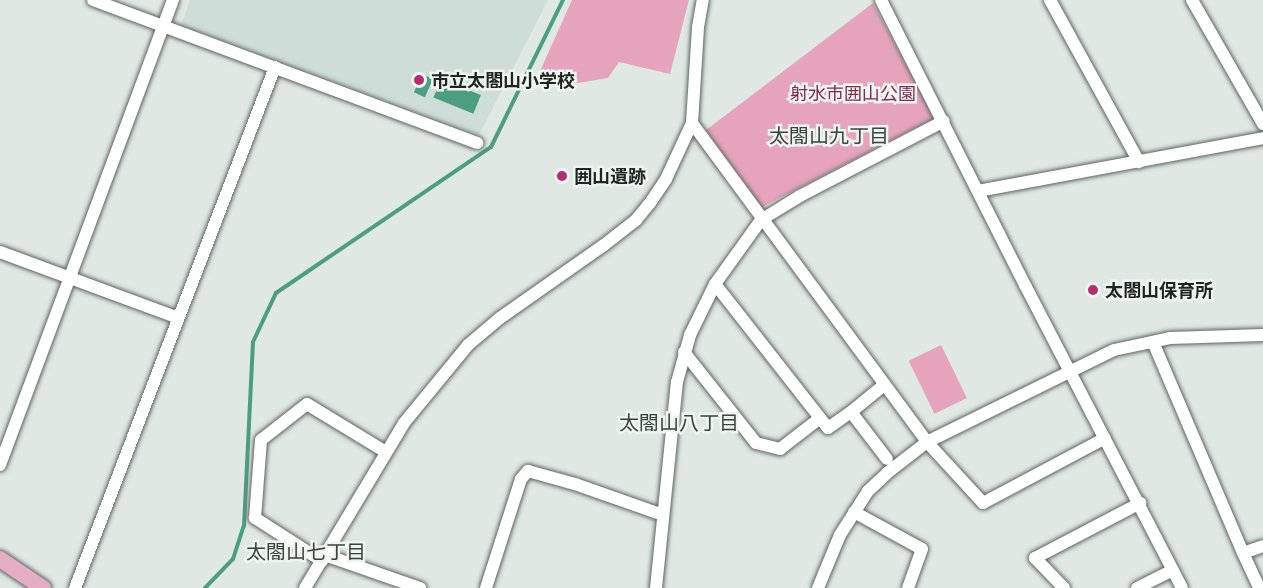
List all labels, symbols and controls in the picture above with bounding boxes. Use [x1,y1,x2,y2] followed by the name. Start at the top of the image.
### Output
[431,69,575,91] place label: 市立太閤山小学校
[412,73,426,87] marker: 市立太閤山小学校
[790,82,916,104] park label: 射水市囲山公園
[769,123,889,147] district label: 太閤山九丁目
[574,165,646,187] place label: 囲山遺跡
[555,169,569,183] marker: 囲山遺跡
[1105,279,1213,301] place label: 太閤山保育所
[1086,283,1100,297] marker: 太閤山保育所
[619,410,739,434] district label: 太閤山八丁目
[246,539,366,563] district label: 太閤山七丁目

